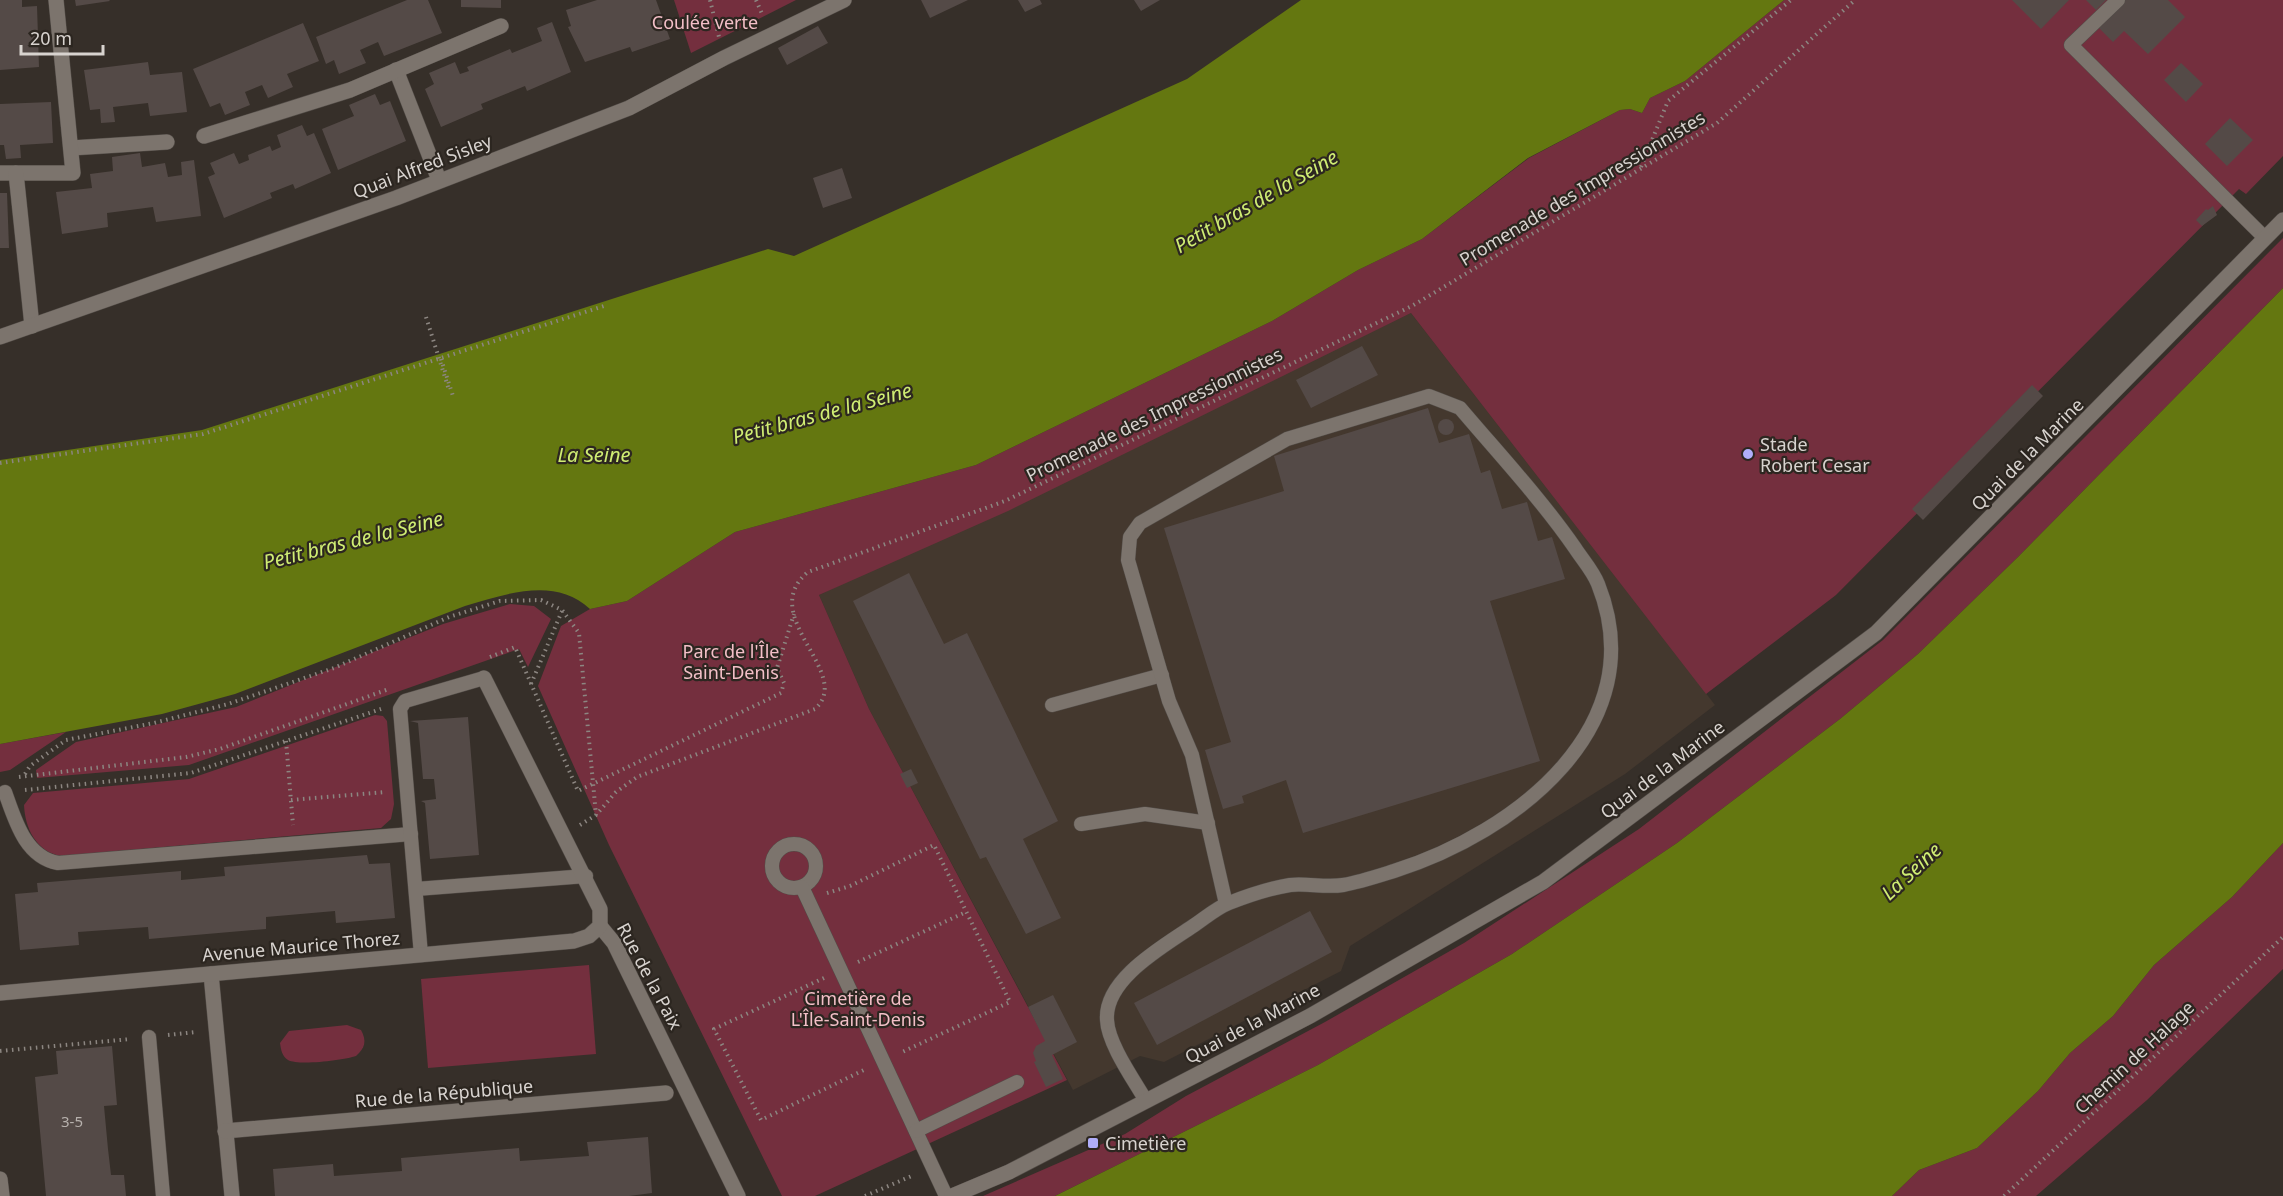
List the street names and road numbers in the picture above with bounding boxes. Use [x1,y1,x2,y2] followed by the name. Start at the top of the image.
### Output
[1455,105,1709,271] street label: Promenade des Impressionnistes
[349,128,496,203] street label: Quai Alfred Sisley
[1022,341,1286,487] street label: Promenade des Impressionnistes
[1966,393,2088,515] street label: Quai de la Marine
[1595,714,1729,824] street label: Quai de la Marine
[612,918,688,1034] street label: Rue de la Paix
[201,925,401,967] street label: Avenue Maurice Thorez
[1180,977,1324,1069] street label: Quai de la Marine
[2069,995,2199,1119] street label: Chemin de Halage
[354,1073,534,1113] street label: Rue de la République

